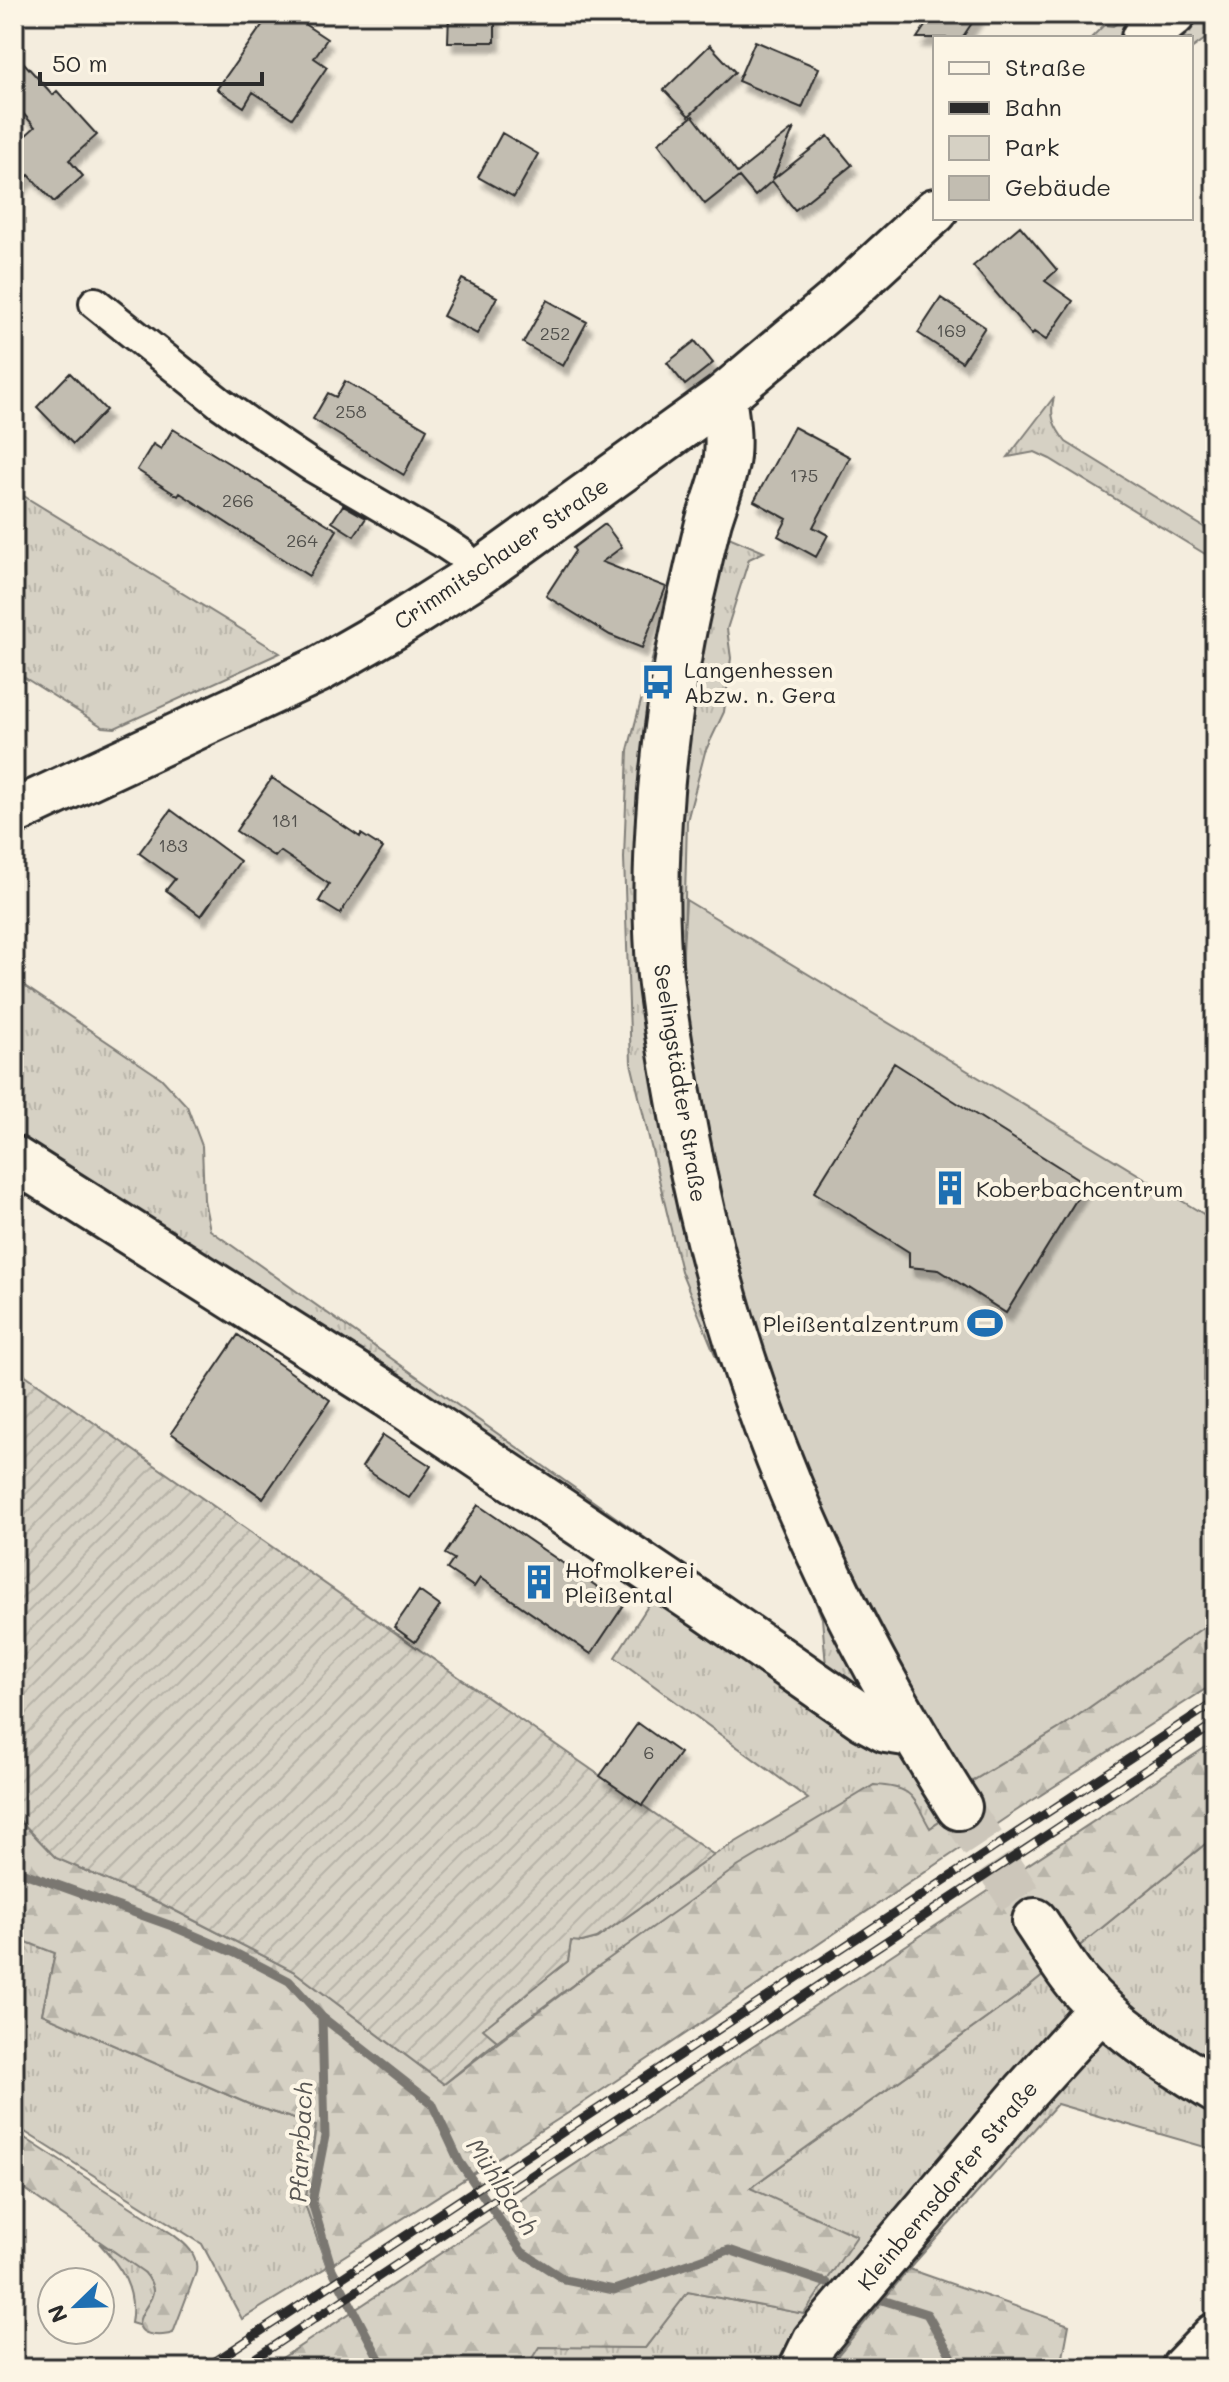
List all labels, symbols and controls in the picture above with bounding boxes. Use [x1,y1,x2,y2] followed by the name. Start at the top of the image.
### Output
[40,36,262,86] scale bar
[933,36,1193,220] legend
[52,47,108,78] text: 50 m
[1005,51,1086,82] text: Straße
[1005,91,1062,122] text: Bahn
[1005,131,1059,162] text: Park
[1005,171,1111,202] text: Gebäude
[936,318,966,342] house number: 169
[540,321,570,345] house number: 252
[335,399,367,423] house number: 258
[790,463,818,487] house number: 175
[388,470,614,636] street label: Crimmitschauer Straße
[222,488,254,512] house number: 266
[286,528,318,552] house number: 264
[684,655,837,709] place label: Langenhessen Abzw. n. Gera
[639,663,677,701] bus stop icon: Langenhessen Abzw. n. Gera
[272,808,298,832] house number: 181
[158,833,188,857] house number: 183
[648,962,714,1204] street label: Seelingstädter Straße
[931,1169,969,1207] building icon: Koberbachcentrum
[976,1174,1183,1203] place label: Koberbachcentrum
[966,1304,1004,1342] sports icon: Pleißentalzentrum
[763,1309,959,1338] place label: Pleißentalzentrum
[565,1555,695,1609] place label: Hofmolkerei Pleißental
[520,1563,558,1601] building icon: Hofmolkerei Pleißental
[644,1740,654,1764] house number: 6
[851,2074,1043,2296] street label: Kleinbernsdorfer Straße
[281,2081,319,2203] water label: Pfarrbach
[460,2132,546,2240] water label: Mühlbach
[36,2266,116,2346] north arrow
[41,2301,74,2327] text: N

